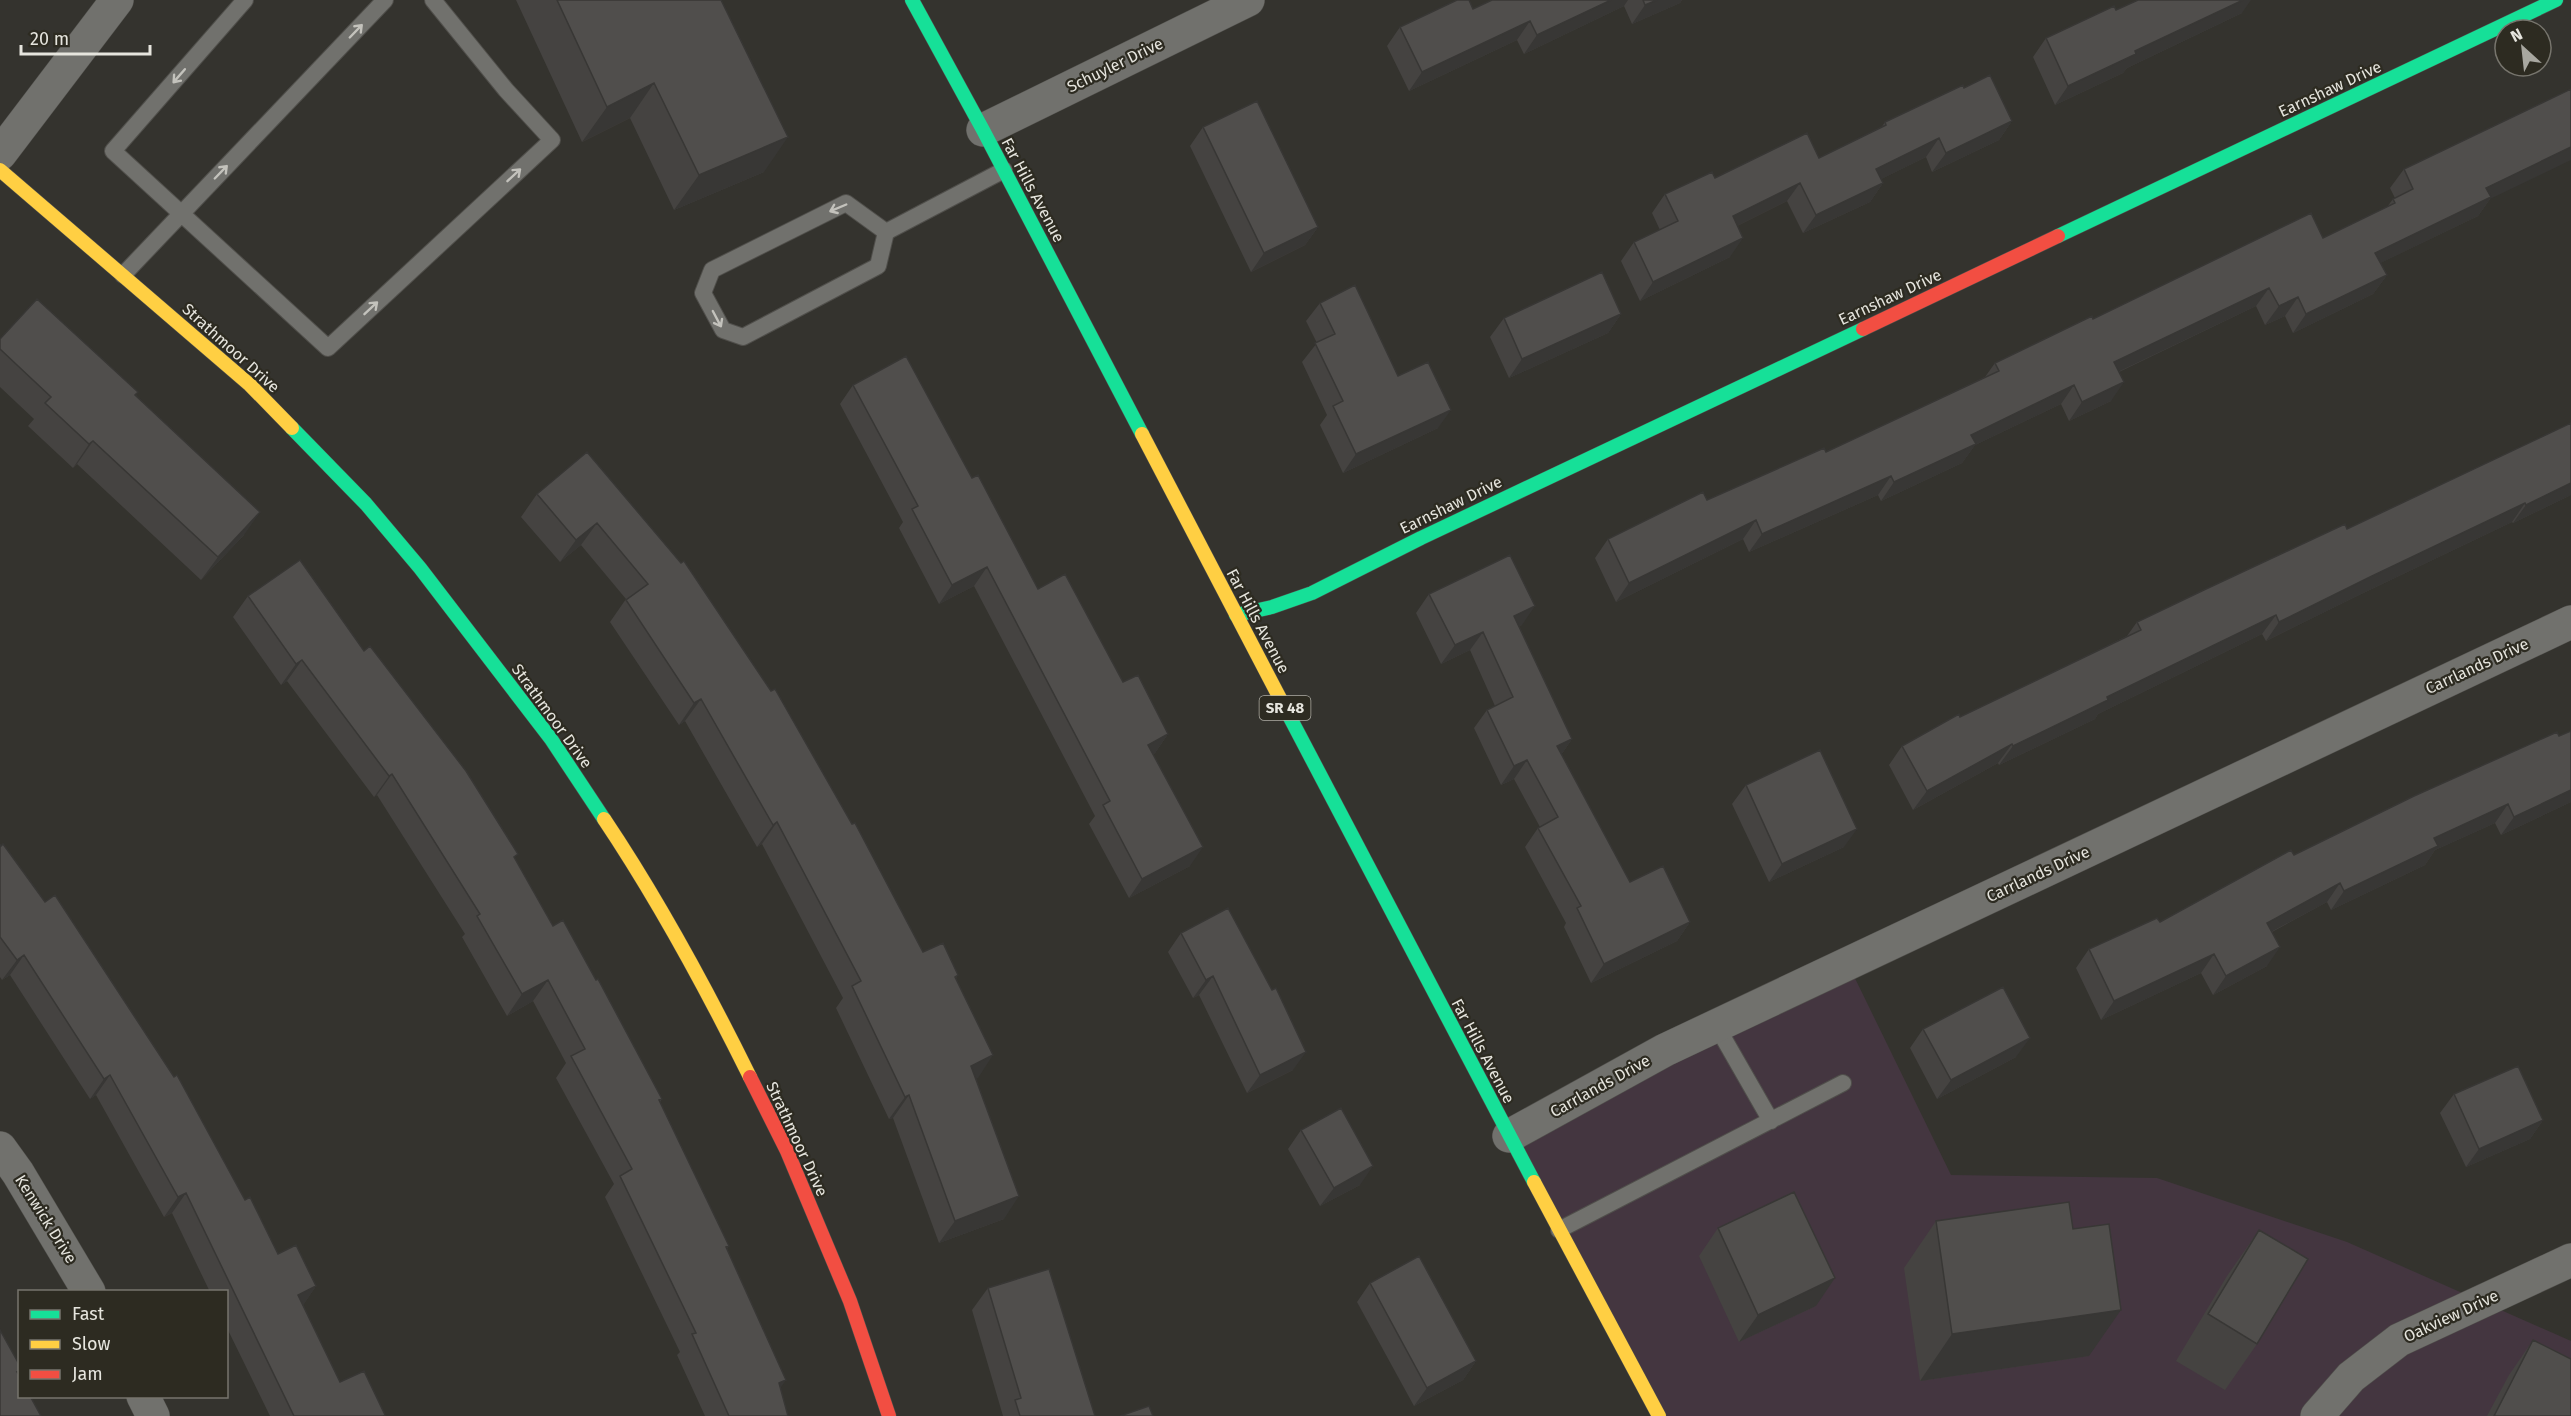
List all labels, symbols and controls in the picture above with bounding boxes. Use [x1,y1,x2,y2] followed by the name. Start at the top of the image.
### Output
[21,18,150,56] scale bar
[2493,18,2553,78] north arrow
[348,24,362,39] one-way arrow
[2507,24,2525,46] text: N
[30,28,69,50] text: 20 m
[1064,34,1166,96] street label: Schuyler Drive
[2276,57,2384,121] street label: Earnshaw Drive
[172,68,186,83] one-way arrow
[997,135,1069,245] street label: Far Hills Avenue
[214,165,229,180] one-way arrow
[506,168,521,182] one-way arrow
[829,203,847,214] one-way arrow
[1836,265,1944,329] street label: Earnshaw Drive
[178,299,284,397] street label: Strathmoor Drive
[363,301,378,315] one-way arrow
[711,310,723,327] one-way arrow
[1397,472,1505,538] street label: Earnshaw Drive
[1222,566,1294,676] street label: Far Hills Avenue
[2423,634,2531,698] street label: Carrlands Drive
[508,660,596,772] street label: Strathmoor Drive
[1260,696,1310,720] road number: SR 48
[1984,842,2092,906] street label: Carrlands Drive
[1447,996,1519,1106] street label: Far Hills Avenue
[1547,1051,1653,1121] street label: Carrlands Drive
[762,1079,832,1199] street label: Strathmoor Drive
[11,1171,81,1267] street label: Kenwick Drive
[2401,1286,2501,1346] street label: Oakview Drive
[18,1290,228,1398] legend
[72,1303,105,1325] text: Fast
[72,1333,111,1355] text: Slow
[72,1363,103,1385] text: Jam

